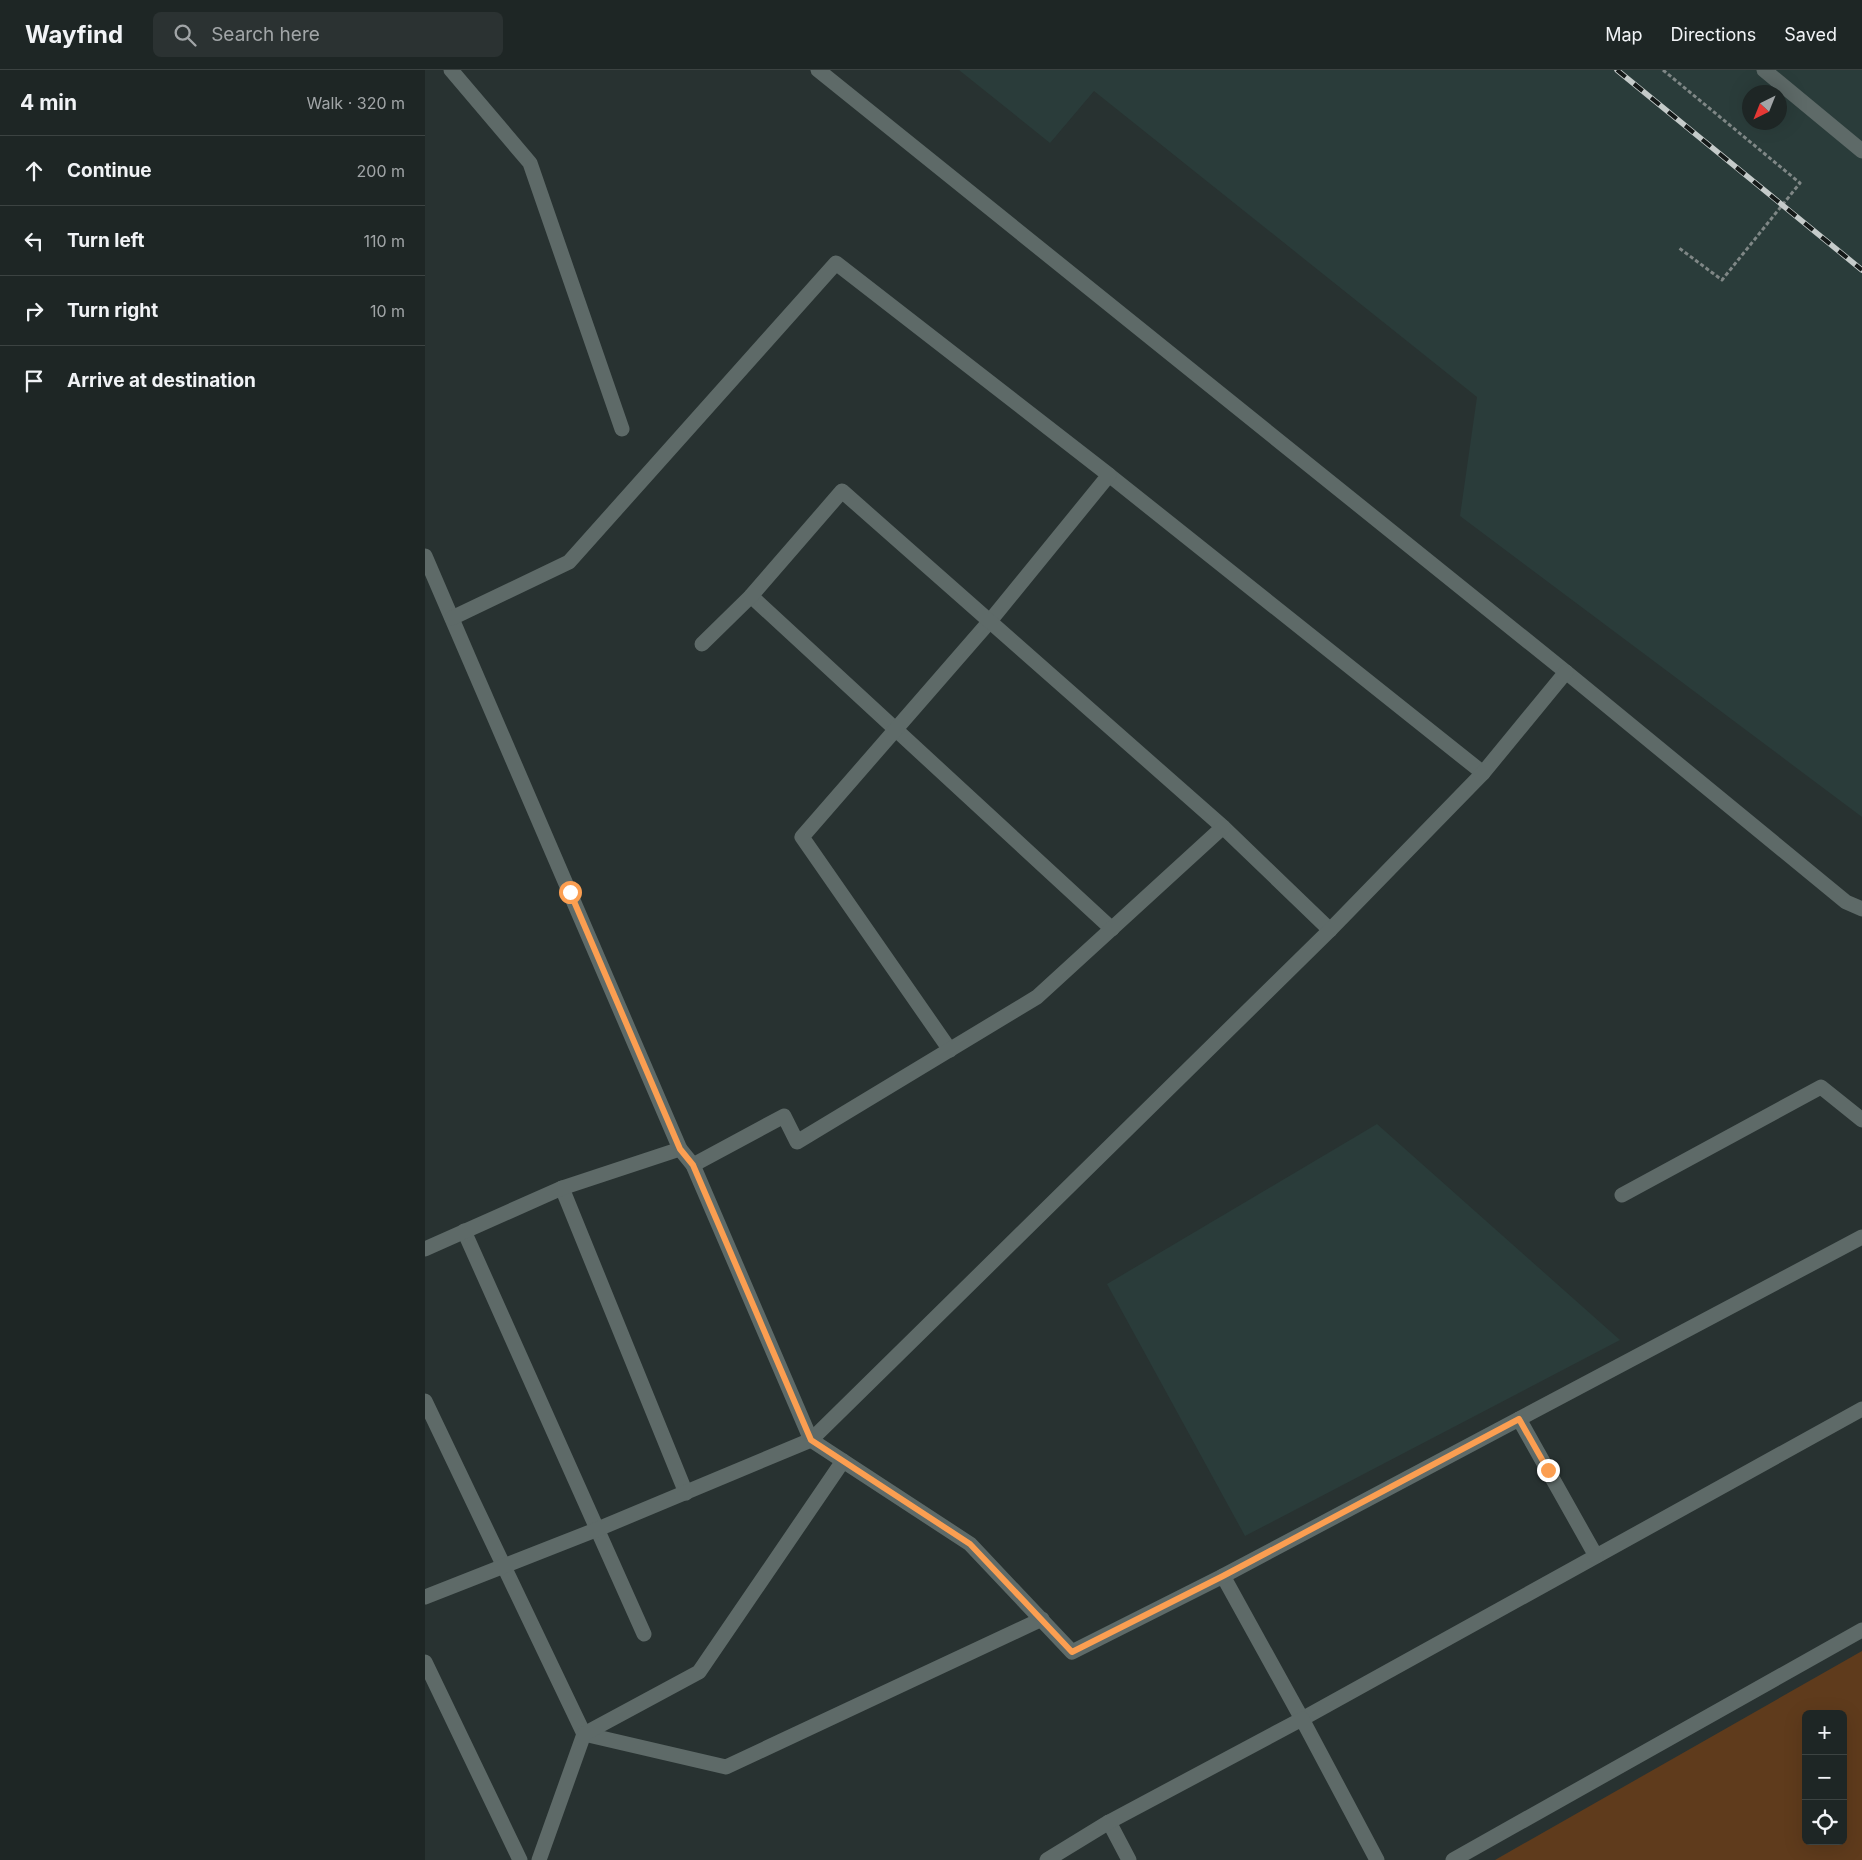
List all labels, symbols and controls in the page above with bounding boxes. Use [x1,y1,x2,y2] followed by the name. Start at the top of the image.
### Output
[153,12,503,57] search box
[25,20,123,49] text: Wayfind
[171,21,199,49] icon: search
[211,23,320,46] text: Search here
[1605,24,1643,45] text: Map
[1671,24,1756,45] text: Directions
[1784,24,1837,45] text: Saved
[1742,85,1787,130] north arrow
[20,90,77,115] text: 4 min
[307,93,405,113] text: Walk · 320 m
[20,157,48,185] icon: ahead
[67,159,152,182] text: Continue
[357,161,405,181] text: 200 m
[20,227,48,255] icon: left
[67,229,145,252] text: Turn left
[363,231,405,251] text: 110 m
[20,297,48,325] icon: right
[67,299,158,322] text: Turn right
[370,301,405,321] text: 10 m
[20,367,48,395] icon: arrive
[67,369,256,392] text: Arrive at destination
[559,881,582,904] route start
[1537,1459,1560,1482] route end
[1802,1710,1847,1845] map controls
[1802,1710,1847,1755] button: +
[1802,1755,1847,1800] button: −
[1802,1800,1847,1845] button: locate

